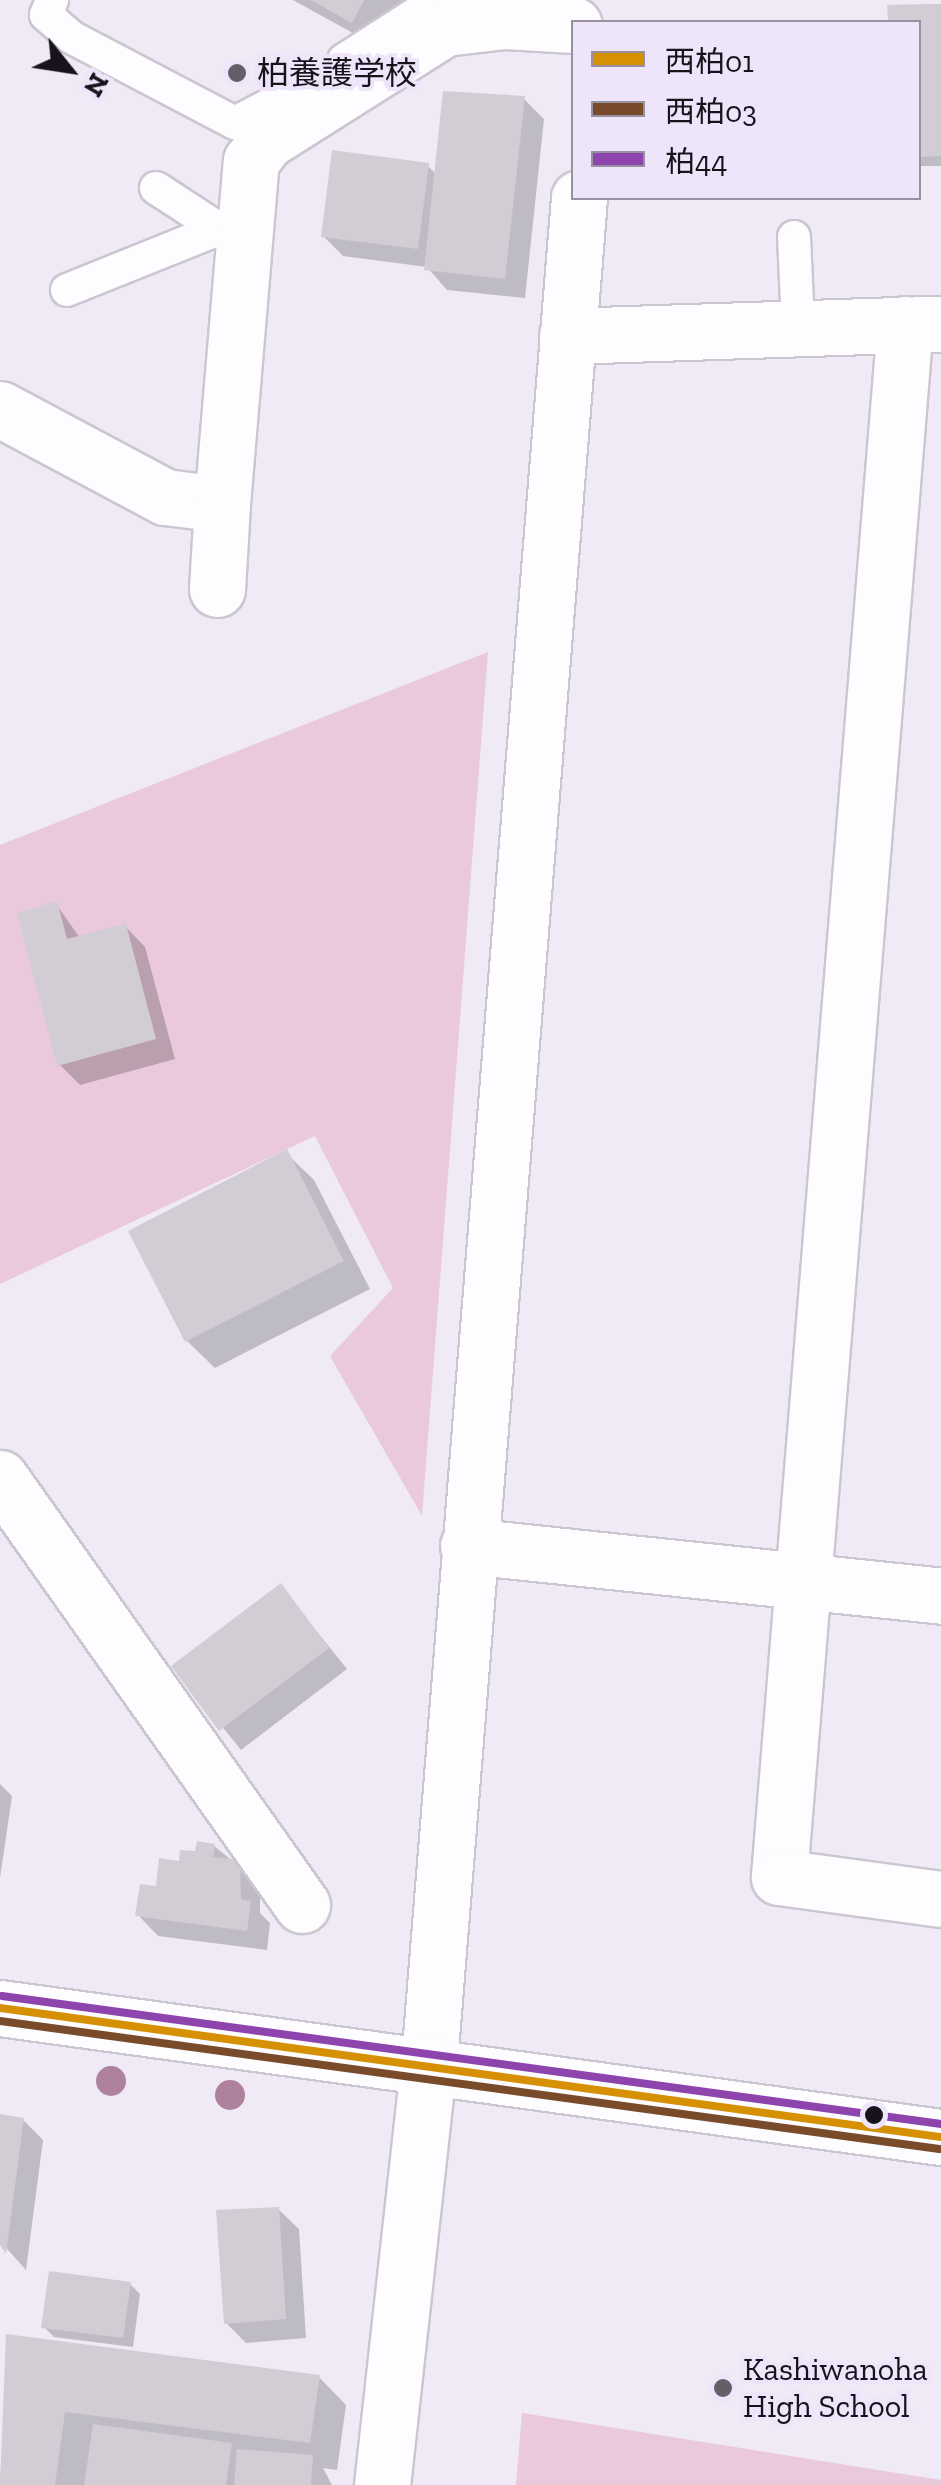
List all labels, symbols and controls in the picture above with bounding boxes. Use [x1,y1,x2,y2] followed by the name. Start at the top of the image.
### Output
[20,20,120,120] north arrow
[571,20,921,200] legend
[665,44,754,80] text: 西柏01
[257,54,417,92] place label: 柏養護学校
[226,62,248,84] marker: 柏養護学校
[77,68,116,103] text: N
[665,94,757,130] text: 西柏03
[665,144,727,180] text: 柏44
[864,2105,884,2125] unlabelled marker
[743,2351,928,2426] place label: Kashiwanoha High School
[712,2377,734,2399] marker: Kashiwanoha High School

